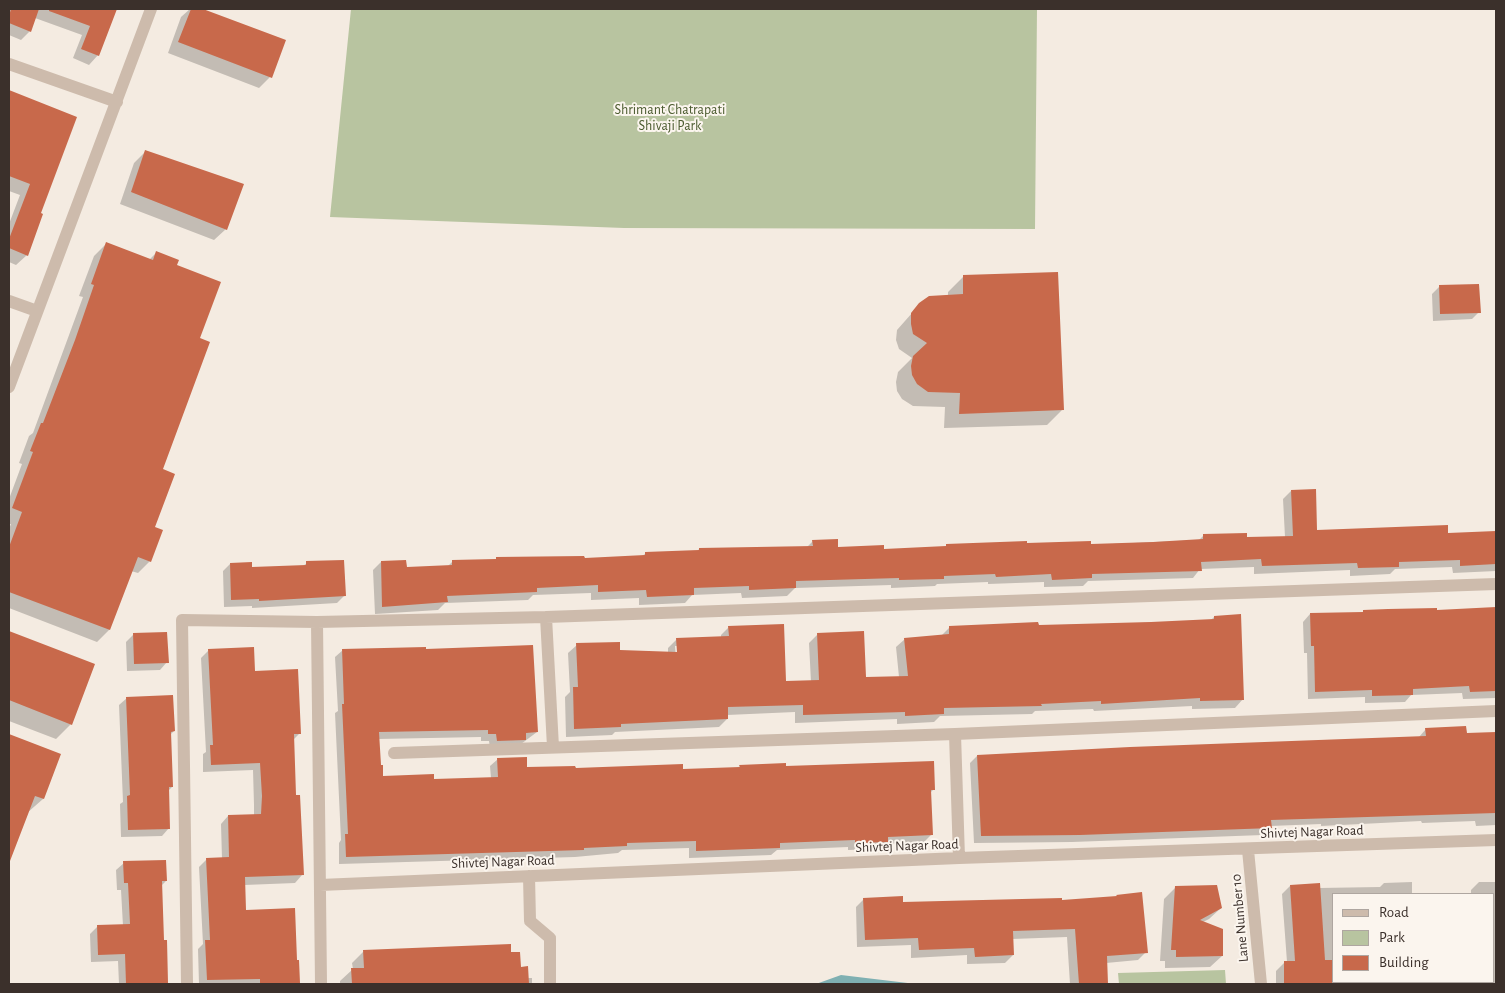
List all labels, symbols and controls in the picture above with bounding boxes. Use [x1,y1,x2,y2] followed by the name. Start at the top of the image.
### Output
[615,102,725,134] park label: Shrimant Chatrapati Shivaji Park
[1260,822,1364,842] street label: Shivtej Nagar Road
[855,836,959,856] street label: Shivtej Nagar Road
[451,852,555,872] street label: Shivtej Nagar Road
[1228,873,1252,963] street label: Lane Number 10
[1332,893,1495,983] legend
[1379,905,1409,920] text: Road
[1379,930,1405,945] text: Park
[1379,955,1429,970] text: Building

